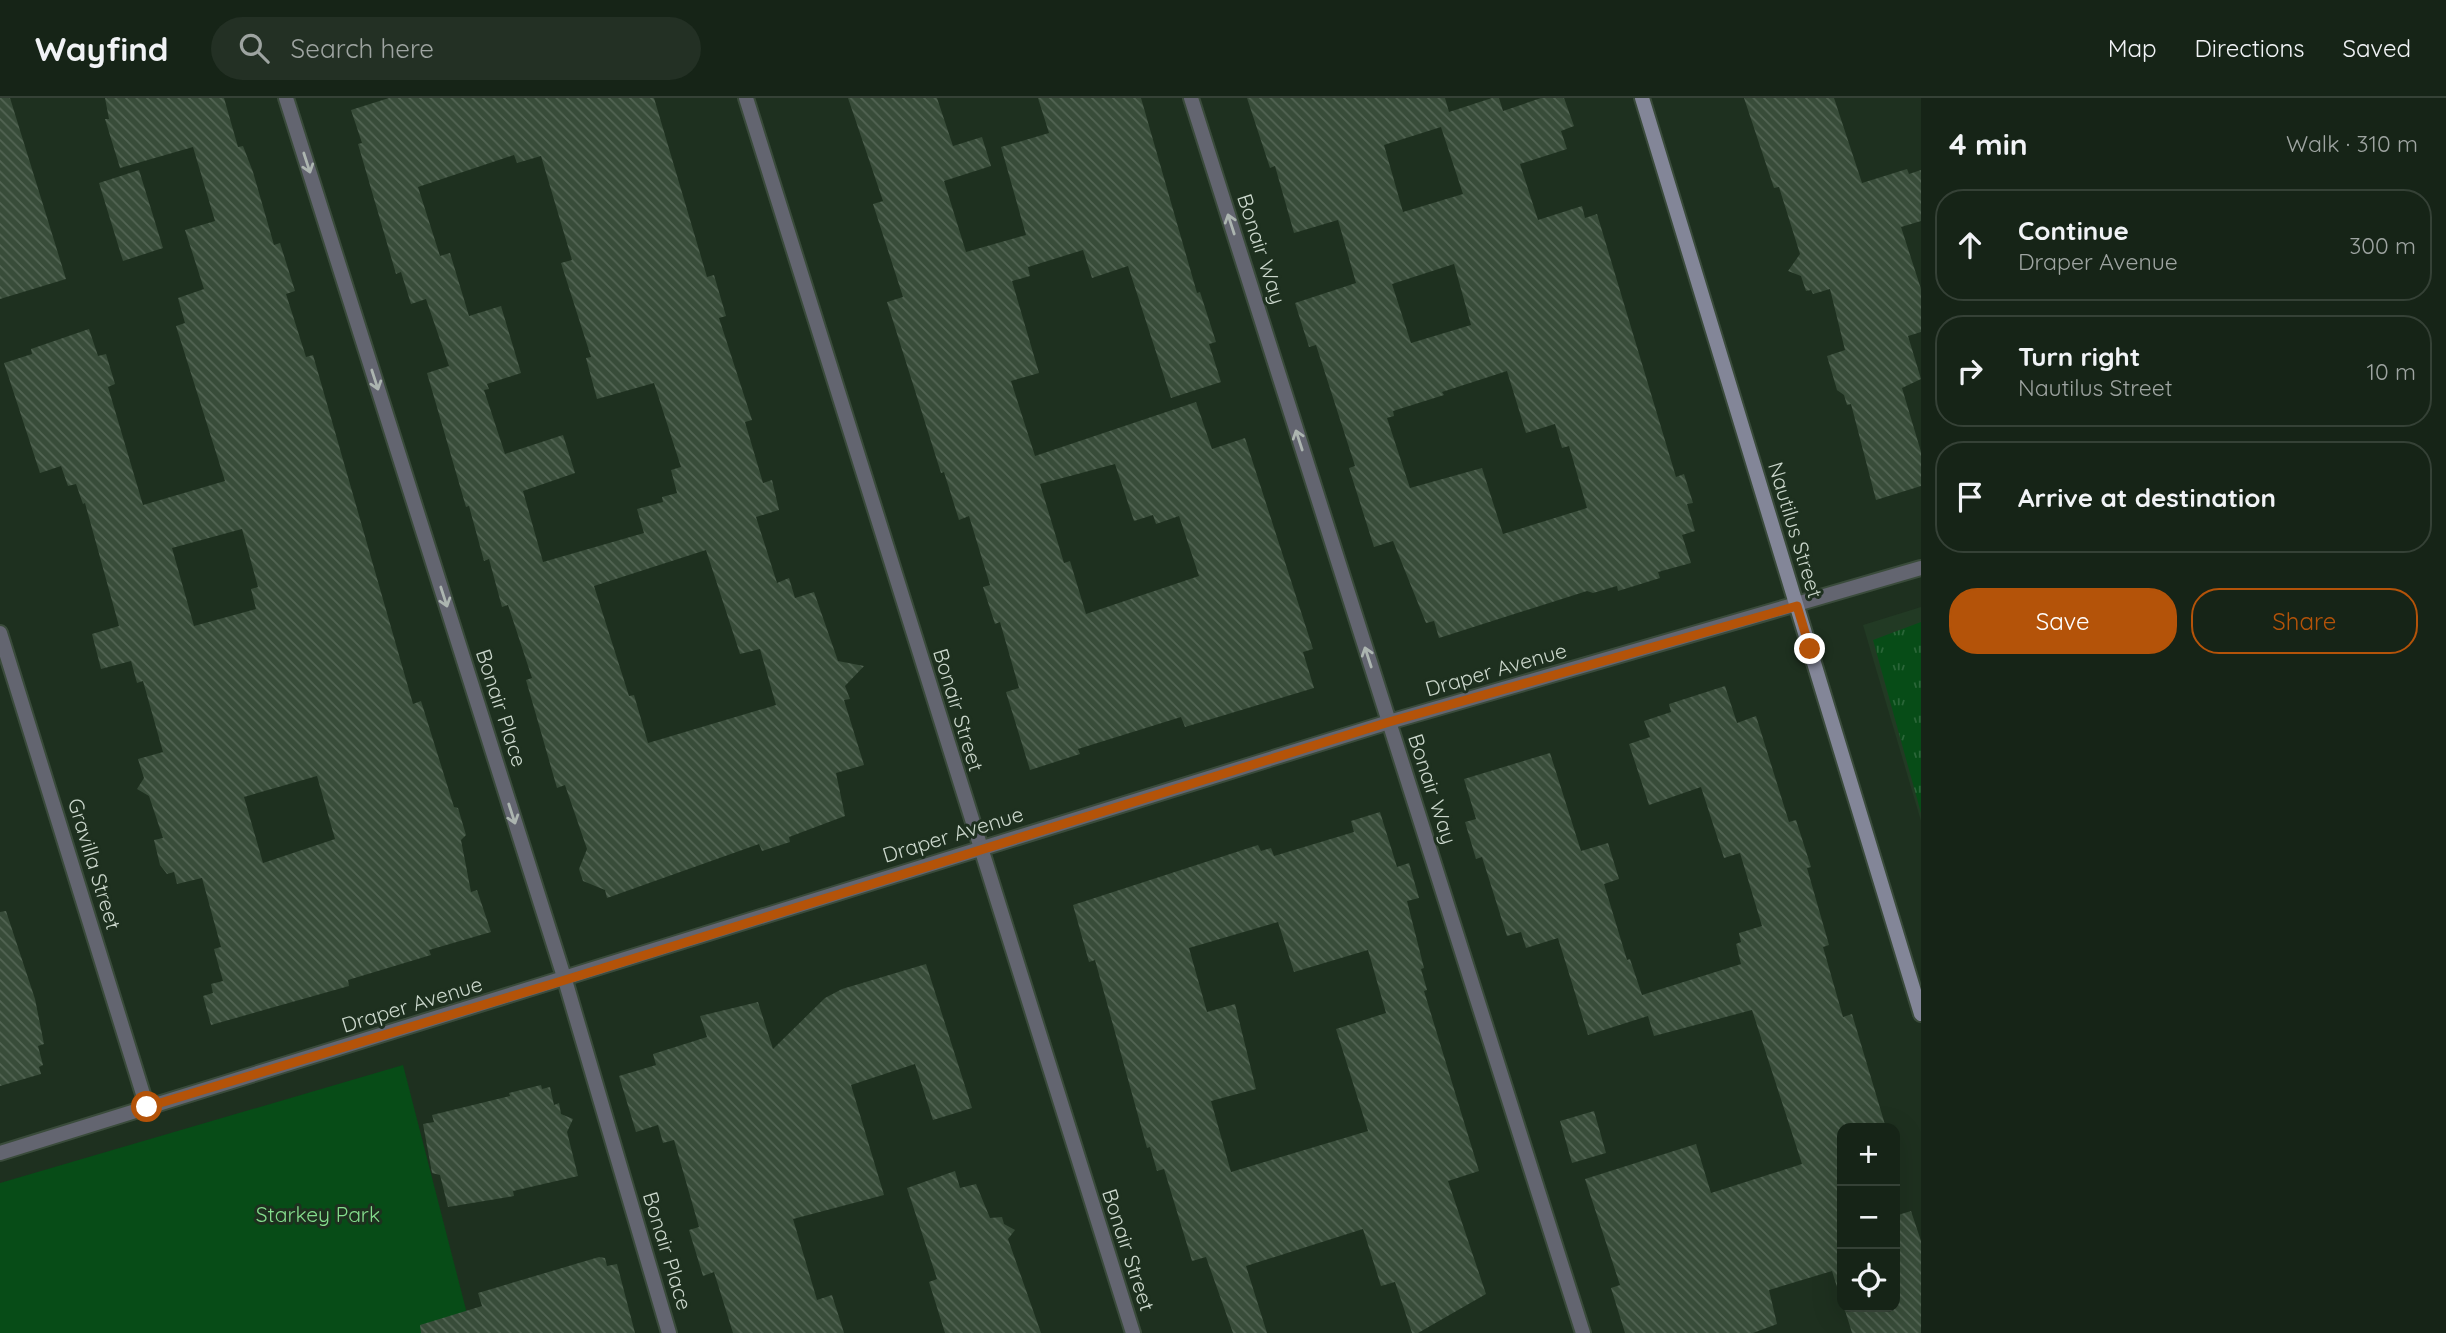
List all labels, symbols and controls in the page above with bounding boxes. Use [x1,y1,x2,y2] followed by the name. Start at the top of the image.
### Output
[211,17,701,80] search box
[35,28,169,69] text: Wayfind
[235,29,273,67] icon: search
[291,32,434,65] text: Search here
[2108,33,2157,63] text: Map
[2195,33,2305,63] text: Directions
[2343,33,2411,63] text: Saved
[1949,125,2028,163] text: 4 min
[2286,129,2418,158] text: Walk · 310 m
[301,152,314,174] one-way arrow
[1232,190,1292,307] street label: Bonair Way
[1223,213,1236,235] one-way arrow
[2018,214,2129,247] text: Continue
[1951,226,1989,264] icon: ahead
[2349,231,2416,260] text: 300 m
[2018,247,2178,276] text: Draper Avenue
[2018,340,2140,373] text: Turn right
[1951,352,1989,390] icon: right
[2367,357,2416,386] text: 10 m
[369,369,382,391] one-way arrow
[2018,373,2172,402] text: Nautilus Street
[1292,430,1305,452] one-way arrow
[1763,458,1829,601] street label: Nautilus Street
[1951,478,1989,516] icon: arrive
[2018,481,2276,514] text: Arrive at destination
[438,586,451,608] one-way arrow
[1949,588,2177,654] button: Save
[2191,588,2418,654] button: Share
[1794,633,1825,664] route end
[1422,636,1569,702] street label: Draper Avenue
[928,645,990,774] street label: Bonair Street
[471,646,533,770] street label: Bonair Place
[1361,647,1373,669] one-way arrow
[1403,730,1463,847] street label: Bonair Way
[63,795,127,933] street label: Gravilla Street
[879,800,1026,868] street label: Draper Avenue
[507,802,520,824] one-way arrow
[338,970,485,1038] street label: Draper Avenue
[131,1091,162,1122] route start
[1837,1123,1900,1312] map controls
[1837,1123,1900,1186] button: +
[1097,1185,1161,1314] street label: Bonair Street
[1837,1186,1900,1249] button: −
[638,1188,698,1313] street label: Bonair Place
[256,1201,380,1227] park label: Starkey Park
[1837,1249,1900,1312] button: locate

